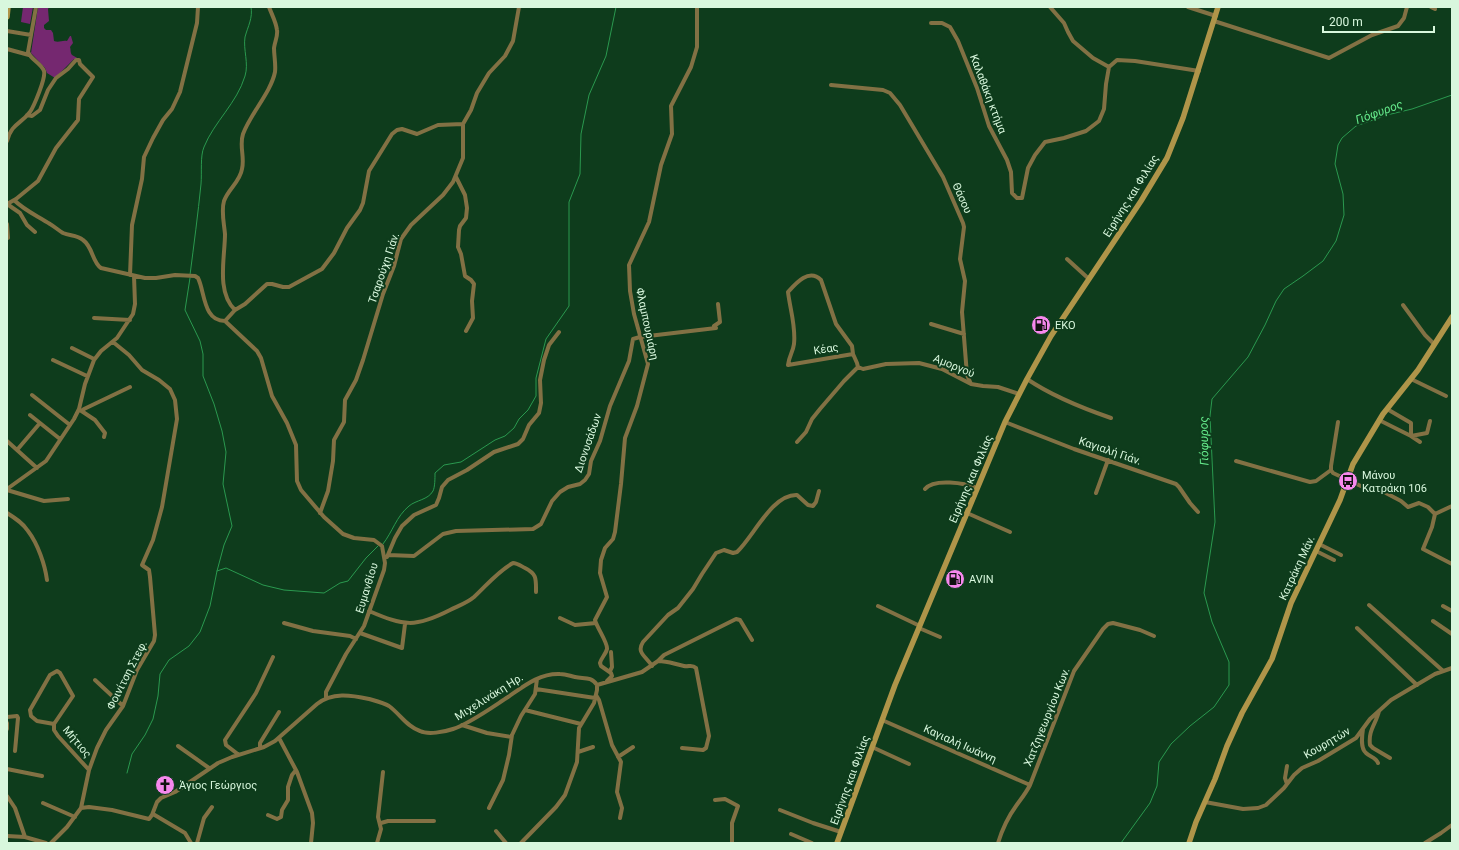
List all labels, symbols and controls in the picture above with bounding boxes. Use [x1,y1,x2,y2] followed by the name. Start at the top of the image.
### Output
[1323,8,1434,34] scale bar
[1329,15,1363,29] text: 200 m
[967,53,1009,136] street label: Καλαθάκη κτήμα
[1353,97,1405,127] water label: Γιόφυρος
[1100,152,1162,240] street label: Ειρήνης και Φιλίας
[950,181,974,215] street label: Θάσου
[366,231,402,305] street label: Τσαρούχη Γιάν.
[633,287,661,361] street label: Φλαμπουριάρη
[1030,314,1052,336] fuel station icon: EKO
[1055,319,1076,332] place label: EKO
[813,341,839,357] street label: Κέας
[931,352,977,380] street label: Αμοργού
[572,411,604,474] street label: Διονυσάδων
[1197,416,1211,466] water label: Γιόφυρος
[947,433,995,525] street label: Ειρήνης και Φιλίας
[1077,434,1143,468] street label: Καγιαλή Γιάν.
[1362,469,1427,495] place label: Μάνου Κατράκη 106
[1337,470,1359,492] bus stop icon: Μάνου Κατράκη 106
[1276,534,1318,602] street label: Κατράκη Μάν.
[353,561,381,615] street label: Ευμανθίου
[944,568,966,590] fuel station icon: AVIN
[969,573,994,586] place label: AVIN
[104,638,150,712] street label: Φοινίτση Στεφ.
[1021,666,1073,768] street label: Χατζηγεωργίου Κων.
[452,671,526,723] street label: Μιχελινάκη Ηρ.
[921,722,999,766] street label: Καγιαλή Ιωάννη
[60,724,94,761] street label: Μήτιος
[1301,724,1353,762] street label: Κουρητών
[828,733,872,827] street label: Ειρήνης και Φιλίας
[154,774,176,796] church icon: Άγιος Γεώργιος
[179,779,257,792] place label: Άγιος Γεώργιος

